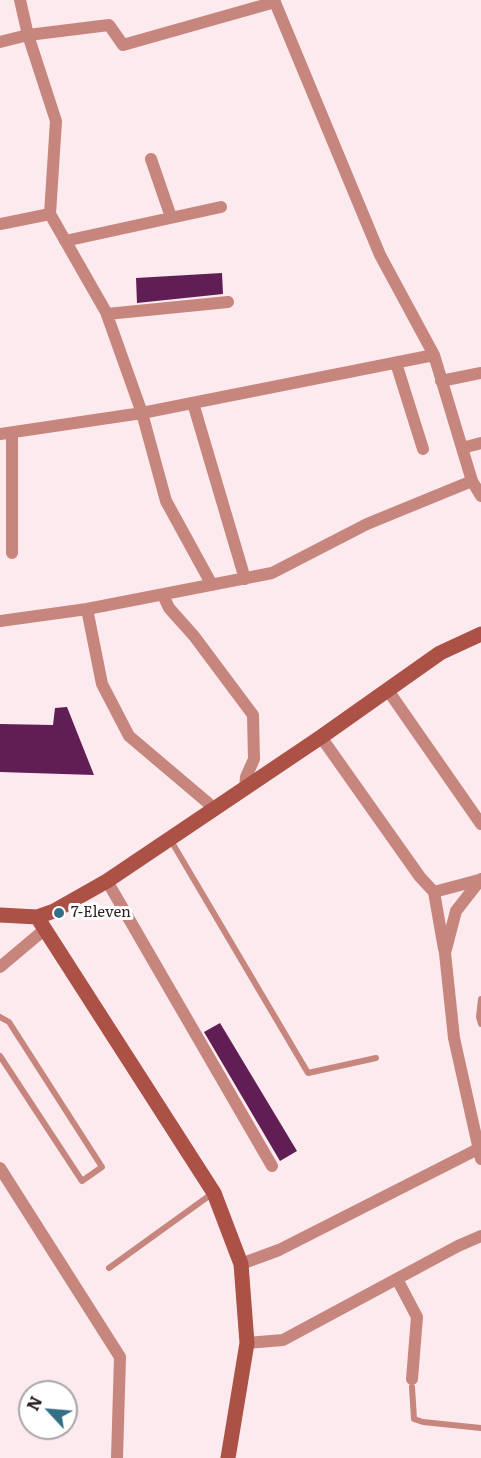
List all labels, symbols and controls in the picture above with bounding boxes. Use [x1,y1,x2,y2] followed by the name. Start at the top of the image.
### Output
[71,904,131,922] place label: 7-Eleven
[52,906,66,920] marker: 7-Eleven
[18,1380,78,1440] north arrow
[20,1392,47,1414] text: N

